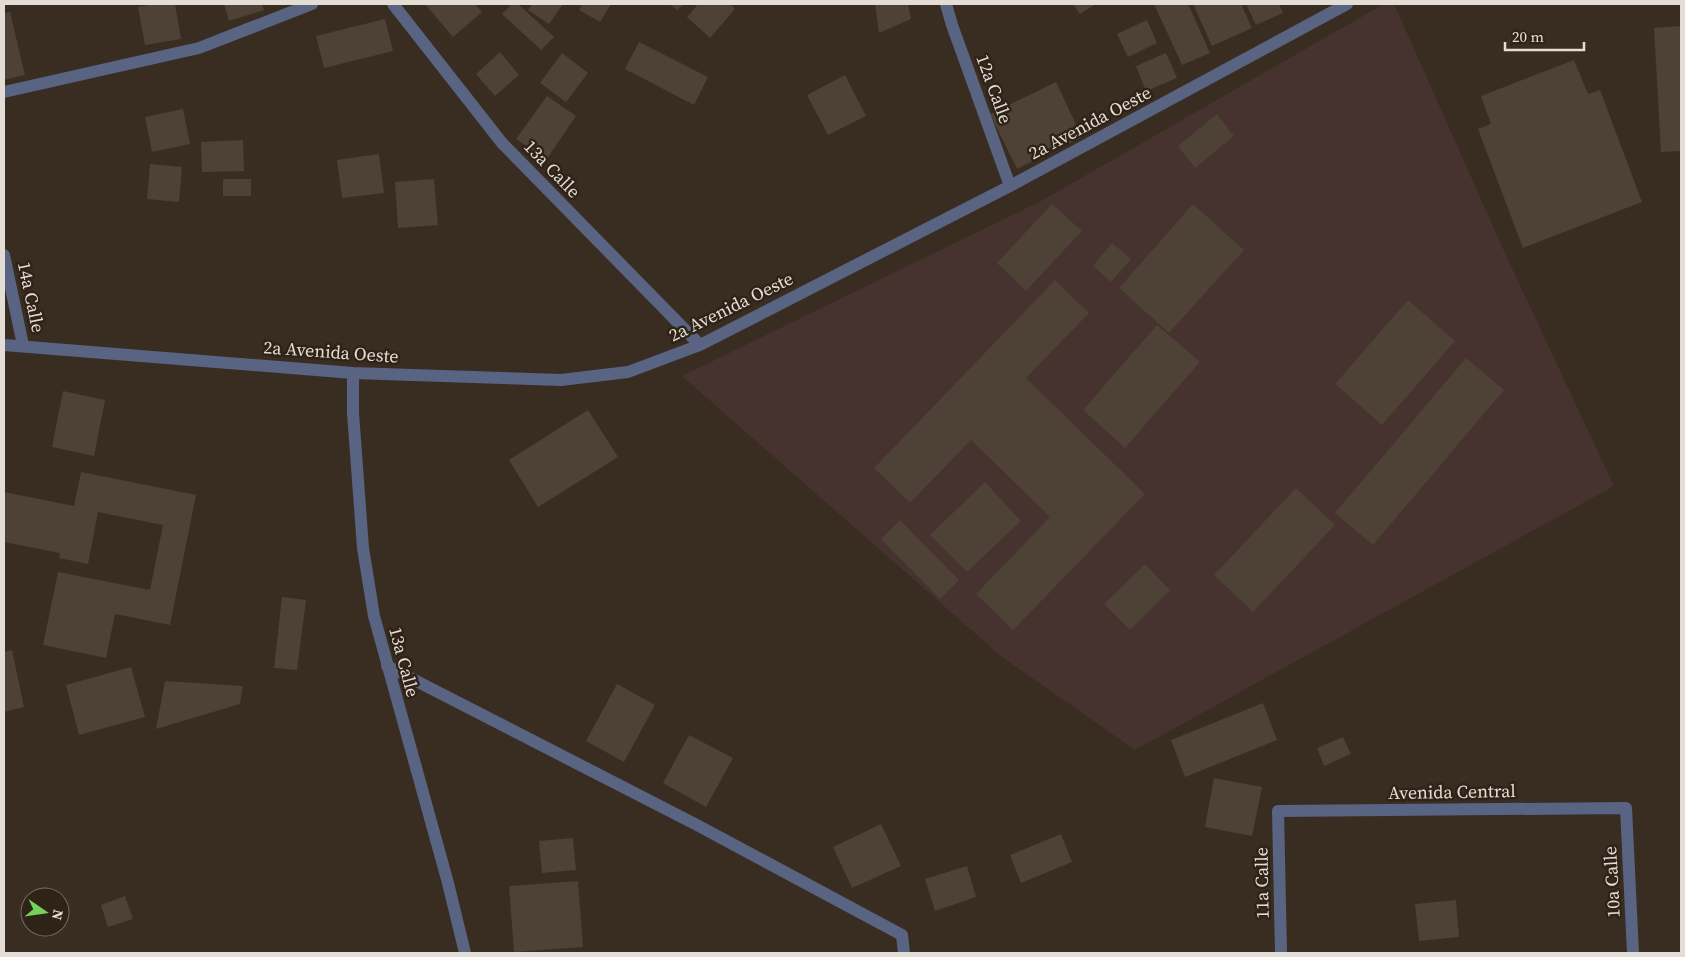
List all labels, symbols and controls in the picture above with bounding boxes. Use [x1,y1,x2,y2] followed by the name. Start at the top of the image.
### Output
[1505,20,1584,52] scale bar
[1512,26,1544,47] text: 20 m
[970,51,1018,127] street label: 12a Calle
[1024,80,1155,165] street label: 2a Avenida Oeste
[518,134,586,203] street label: 13a Calle
[12,259,51,335] street label: 14a Calle
[664,266,797,347] street label: 2a Avenida Oeste
[263,334,400,369] street label: 2a Avenida Oeste
[383,624,426,700] street label: 13a Calle
[1388,778,1516,805] street label: Avenida Central
[1597,846,1626,919] street label: 10a Calle
[1248,847,1275,919] street label: 11a Calle
[20,887,70,937] north arrow
[47,908,69,922] text: N

